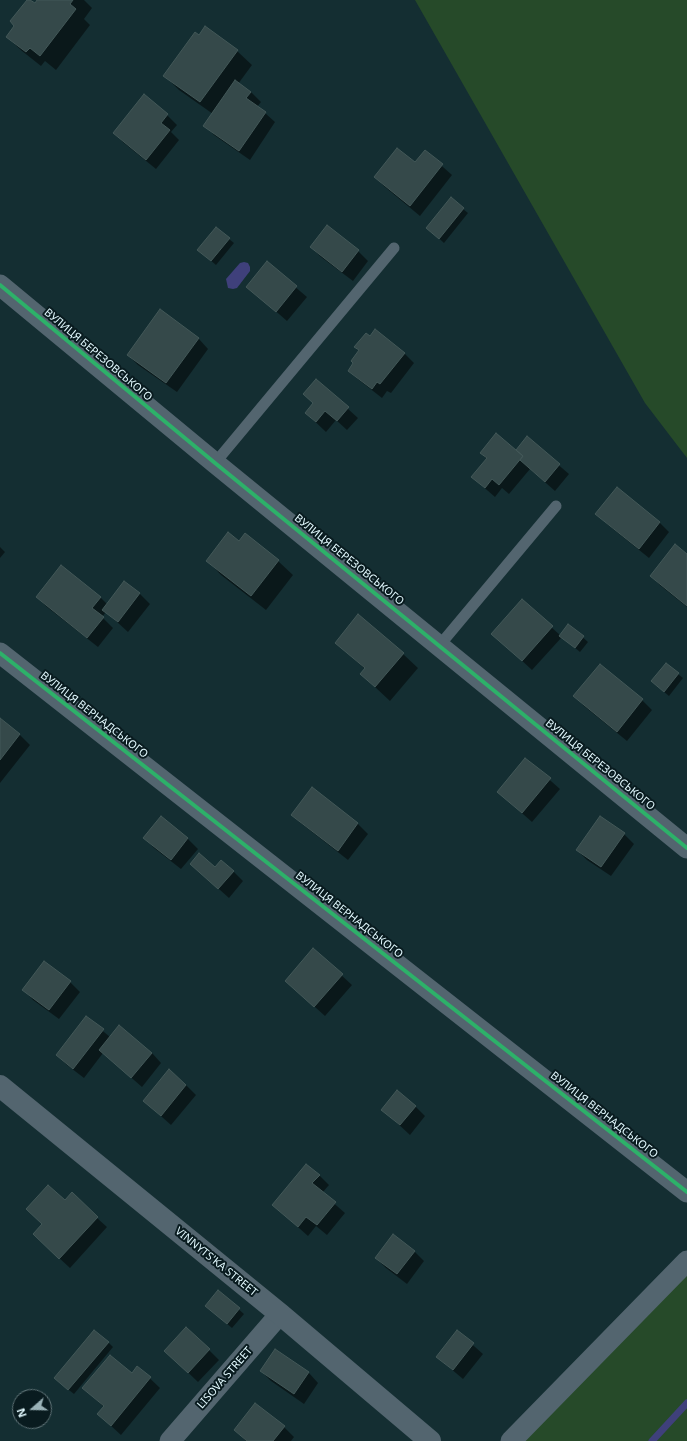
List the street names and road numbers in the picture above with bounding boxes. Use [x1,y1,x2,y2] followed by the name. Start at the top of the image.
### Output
[41,306,155,404] street label: ВУЛИЦЯ БЕРЕЗОВСЬКОГО
[292,512,406,608] street label: ВУЛИЦЯ БЕРЕЗОВСЬКОГО
[38,669,150,761] street label: ВУЛИЦЯ ВЕРНАДСЬКОГО
[543,717,657,813] street label: ВУЛИЦЯ БЕРЕЗОВСЬКОГО
[293,869,405,961] street label: ВУЛИЦЯ ВЕРНАДСЬКОГО
[548,1069,660,1161] street label: ВУЛИЦЯ ВЕРНАДСЬКОГО
[172,1225,260,1299] street label: VINNYTS'KA STREET
[195,1344,255,1412] street label: LISOVA STREET

